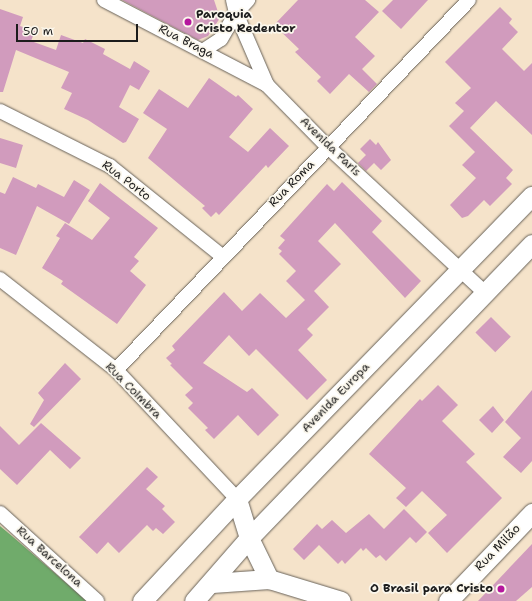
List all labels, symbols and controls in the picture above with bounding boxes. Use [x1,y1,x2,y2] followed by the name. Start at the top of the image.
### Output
[196,8,296,36] place label: Paroquia Cristo Redentor
[18,16,140,42] scale bar
[183,17,193,27] marker: Paroquia Cristo Redentor
[156,22,216,62] street label: Rua Braga
[23,23,53,39] text: 50 m
[297,114,363,180] street label: Avenida Paris
[99,158,153,204] street label: Rua Porto
[266,158,318,210] street label: Rua Roma
[102,360,164,422] street label: Rua Coimbra
[299,360,373,436] street label: Avenida Europa
[472,522,524,574] street label: Rua Milão
[13,524,85,590] street label: Rua Barcelona
[370,582,493,596] place label: O Brasil para Cristo
[496,584,506,594] marker: O Brasil para Cristo

